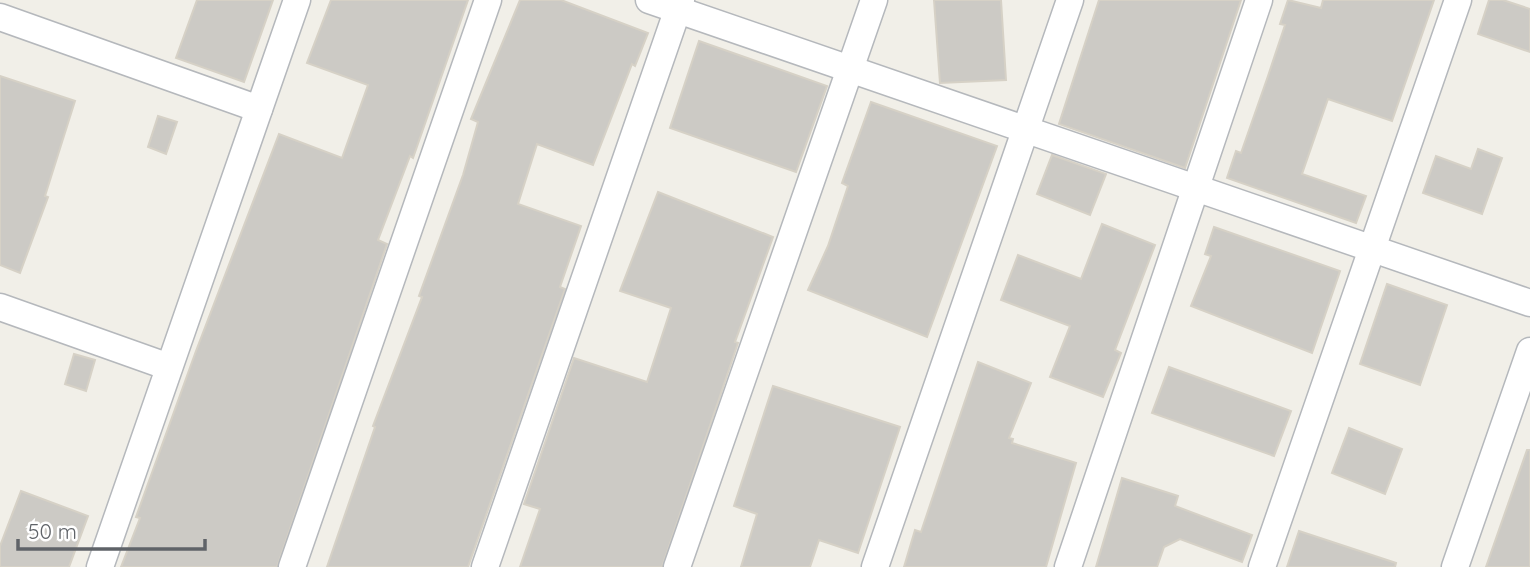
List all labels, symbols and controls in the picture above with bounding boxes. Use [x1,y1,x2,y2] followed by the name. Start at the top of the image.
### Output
[18,508,205,552] scale bar
[28,518,77,544] text: 50 m

